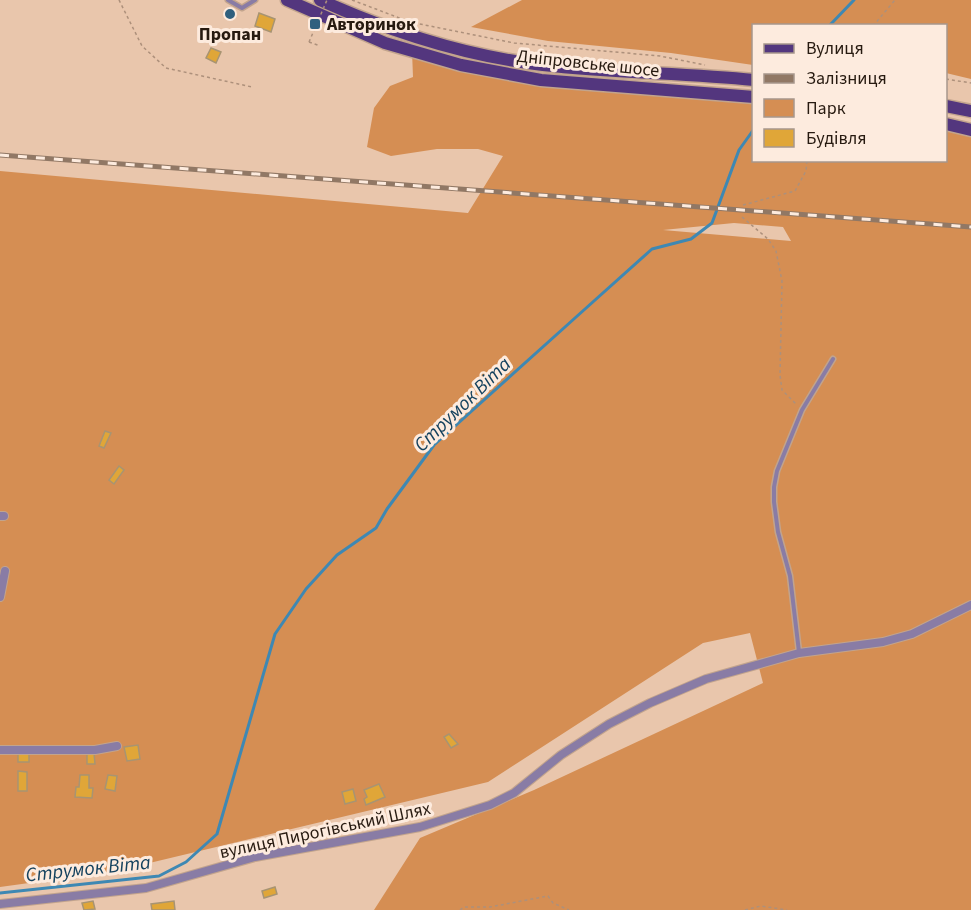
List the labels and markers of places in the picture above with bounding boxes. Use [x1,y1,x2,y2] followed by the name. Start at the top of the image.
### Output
[223,7,237,21] marker: Пропан
[326,12,416,37] place label: Авторинок
[308,17,322,31] marker: Авторинок
[199,22,261,47] place label: Пропан

